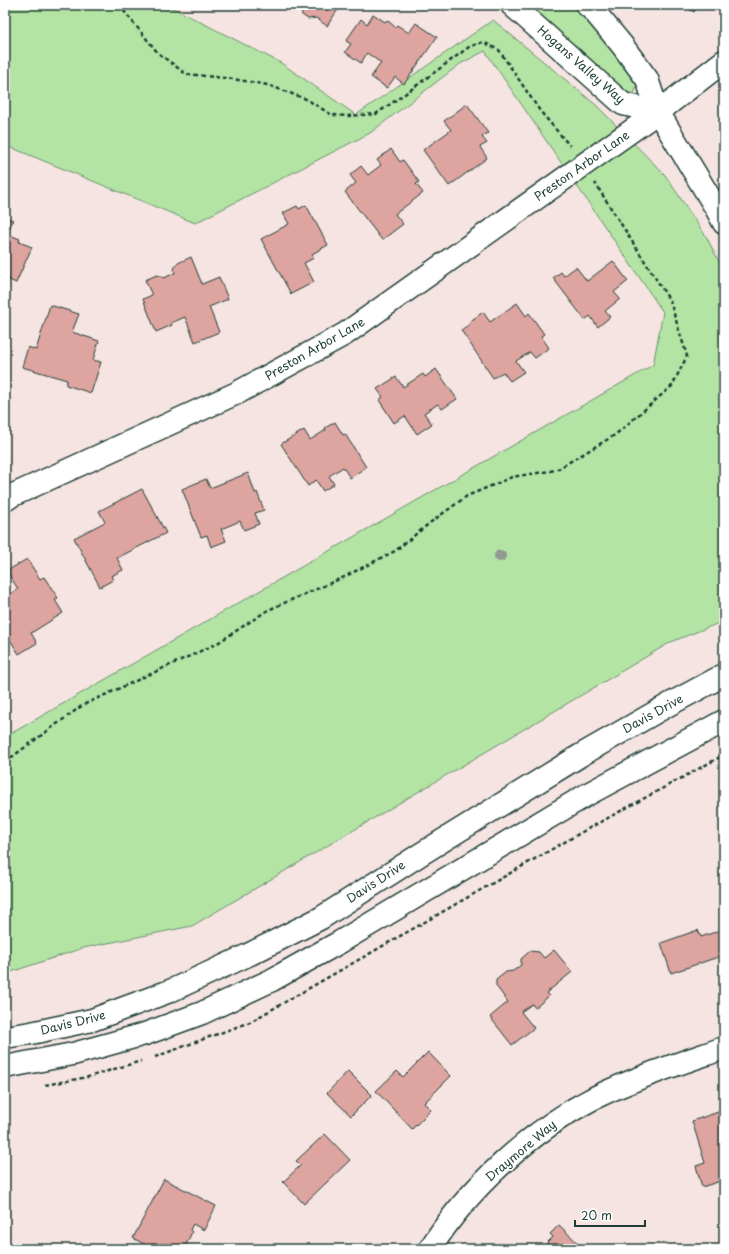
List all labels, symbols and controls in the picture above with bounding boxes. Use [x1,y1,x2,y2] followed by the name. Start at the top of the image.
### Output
[534,21,630,108] street label: Hogans Valley Way
[530,125,633,205] street label: Preston Arbor Lane
[261,312,368,384] street label: Preston Arbor Lane
[619,689,686,737] street label: Davis Drive
[343,855,408,907] street label: Davis Drive
[38,1005,107,1039] street label: Davis Drive
[481,1115,560,1185] street label: Draymore Way
[575,1202,645,1228] scale bar
[581,1206,612,1224] text: 20 m

